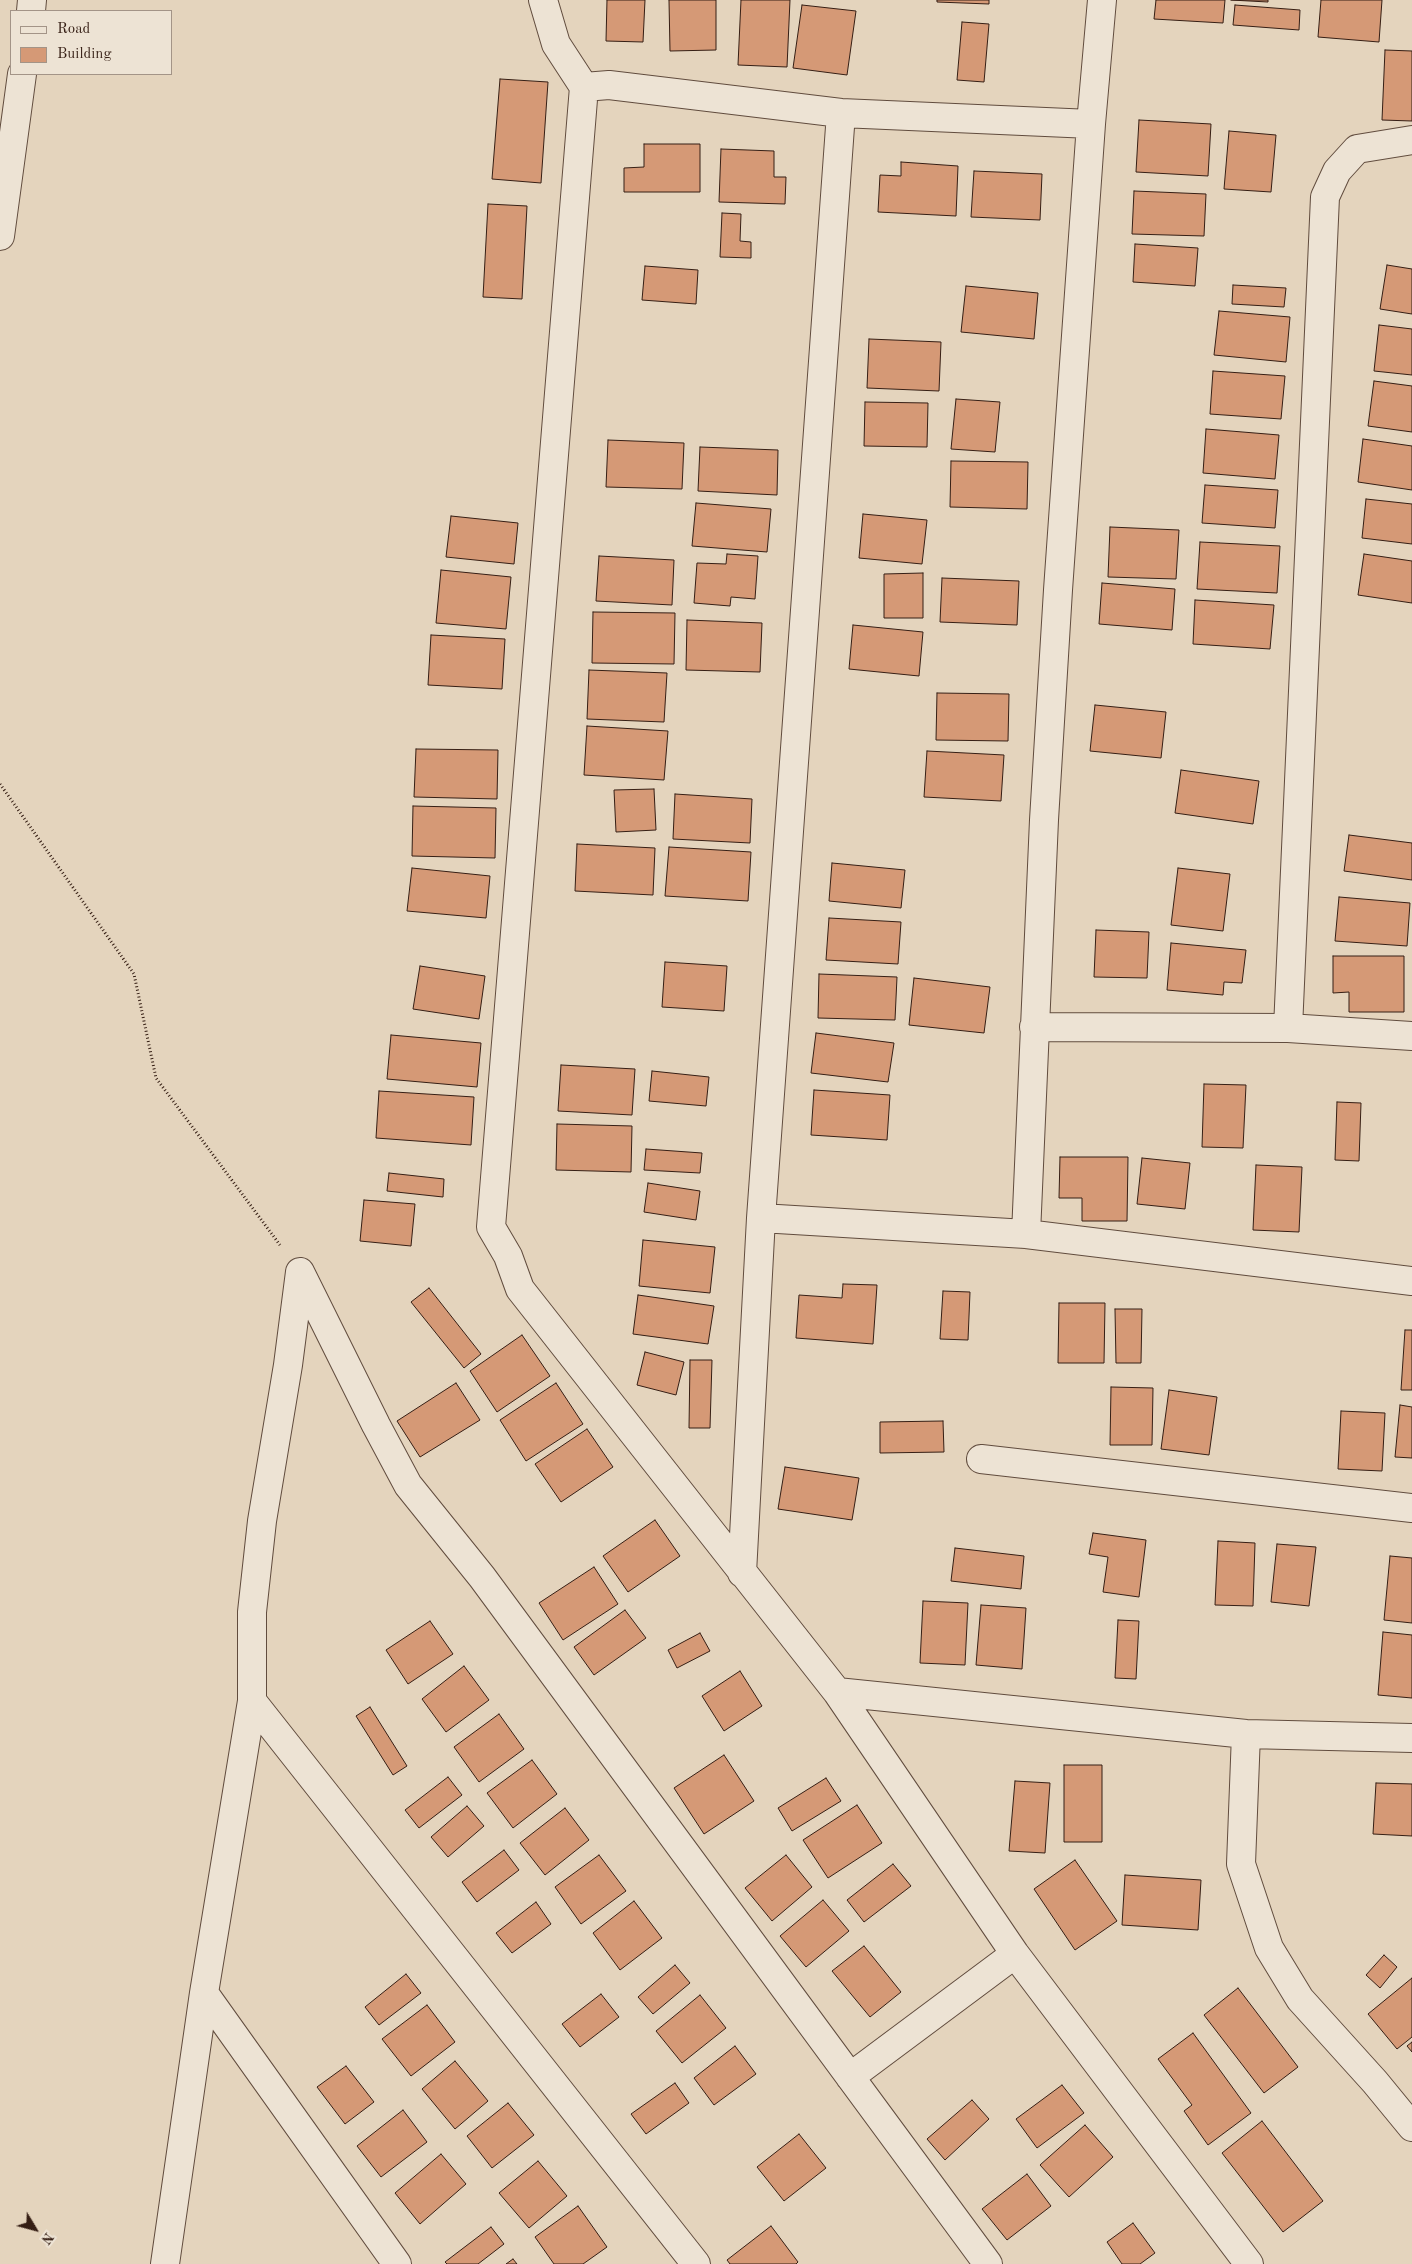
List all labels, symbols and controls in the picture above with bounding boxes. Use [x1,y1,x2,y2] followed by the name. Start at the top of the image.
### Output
[10,10,172,75] legend
[57,22,90,37] text: Road
[57,47,112,62] text: Building
[10,2204,60,2254] north arrow
[38,2230,56,2247] text: N

